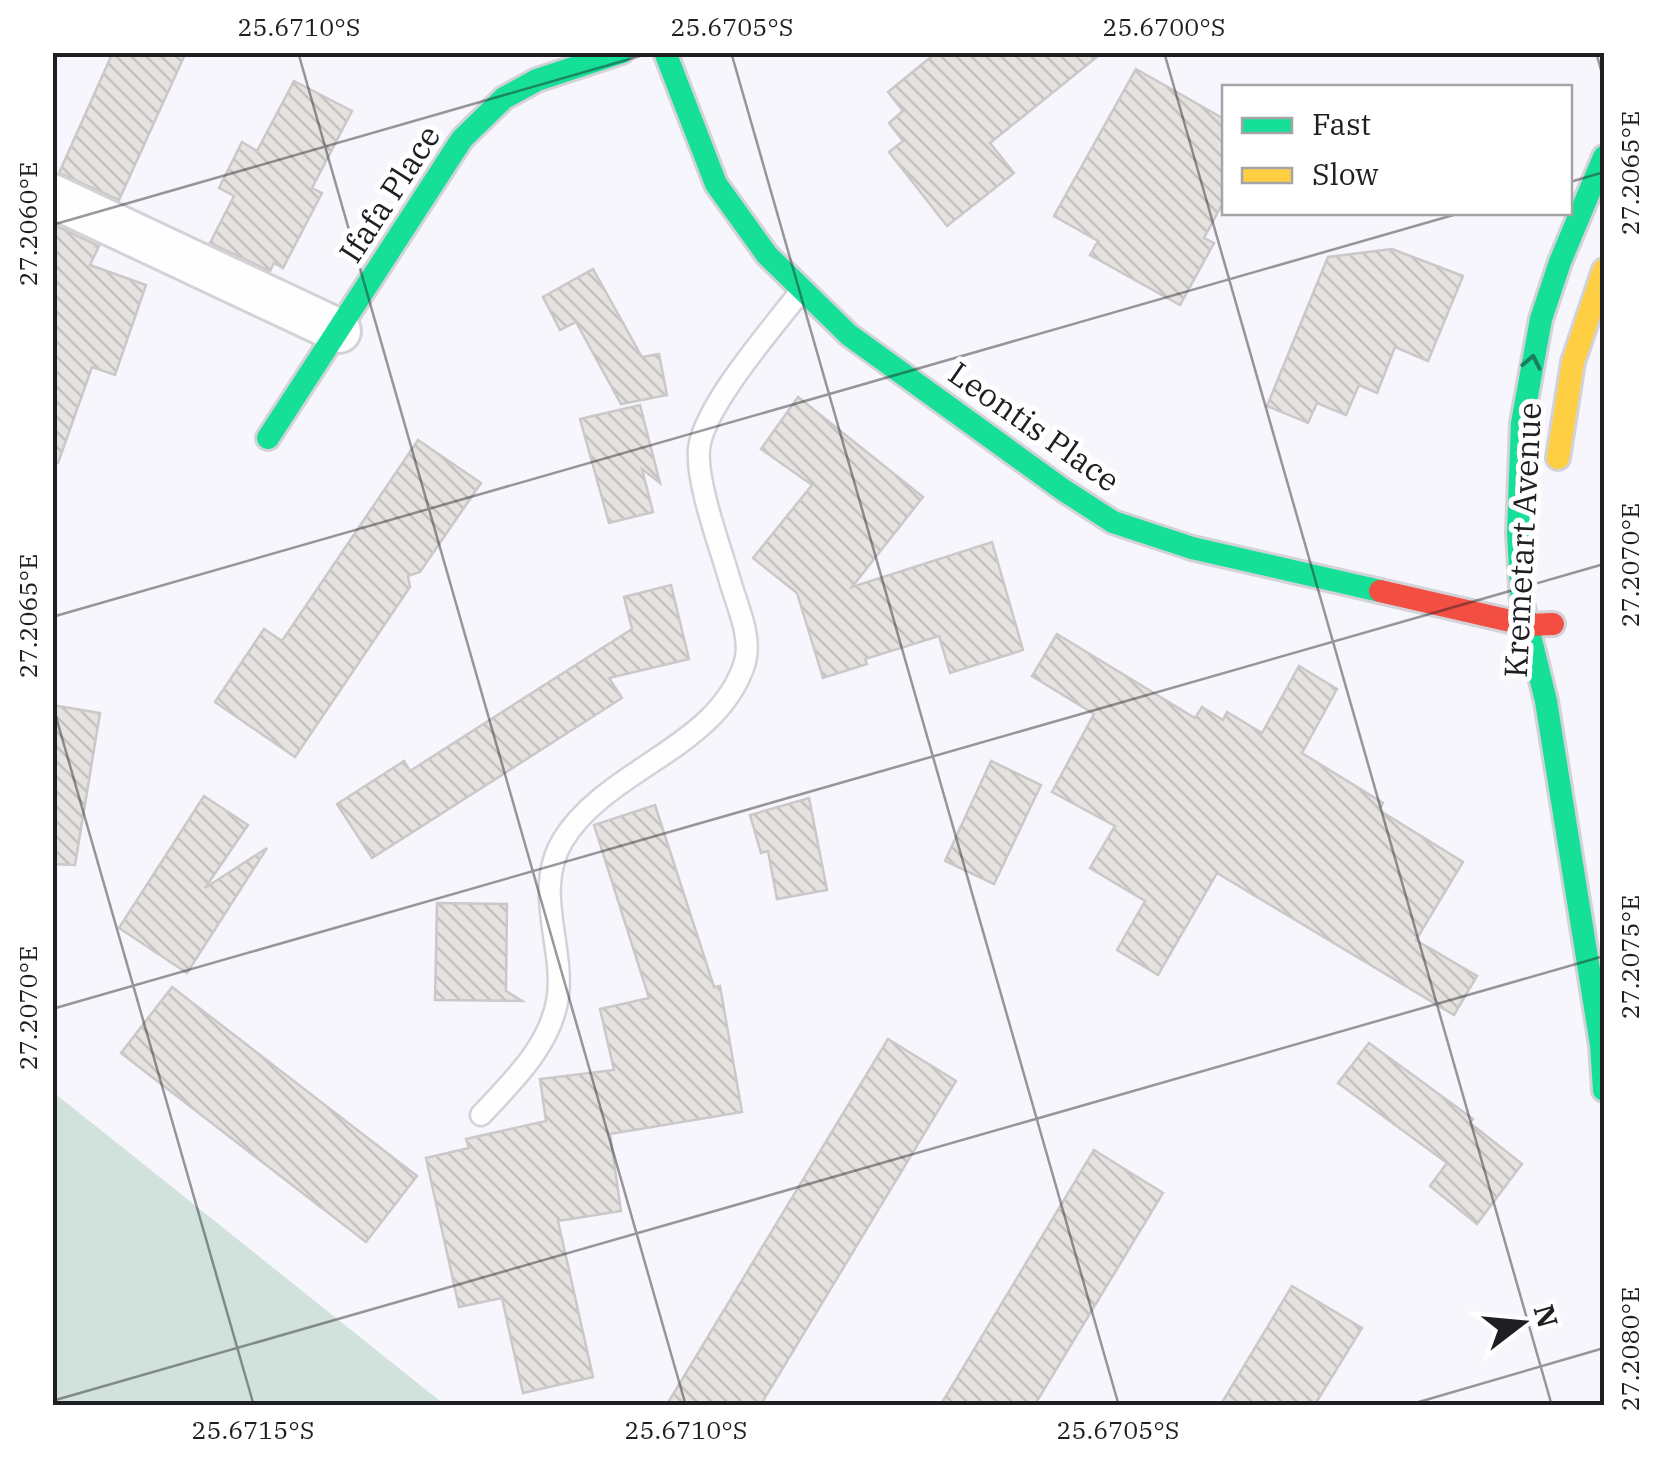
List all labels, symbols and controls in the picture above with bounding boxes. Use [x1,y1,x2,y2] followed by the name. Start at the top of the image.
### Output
[237,10,361,43] text: 25.6710°S
[670,10,794,43] text: 25.6705°S
[1102,10,1226,43] text: 25.6700°S
[1222,85,1572,215] legend
[1312,104,1371,143] text: Fast
[1613,111,1646,235] text: 27.2065°E
[329,117,449,270] street label: Ifafa Place
[1312,154,1379,193] text: Slow
[11,162,44,286] text: 27.2060°E
[941,352,1128,501] street label: Leontis Place
[1520,354,1541,371] one-way arrow
[1494,401,1550,679] street label: Kremetart Avenue
[1613,503,1646,627] text: 27.2070°E
[11,554,44,678] text: 27.2065°E
[1613,895,1646,1019] text: 27.2075°E
[11,946,44,1070] text: 27.2070°E
[1472,1273,1572,1373] north arrow
[1613,1287,1646,1411] text: 27.2080°E
[1526,1300,1567,1332] text: N
[191,1413,315,1446] text: 25.6715°S
[624,1413,748,1446] text: 25.6710°S
[1056,1413,1180,1446] text: 25.6705°S

